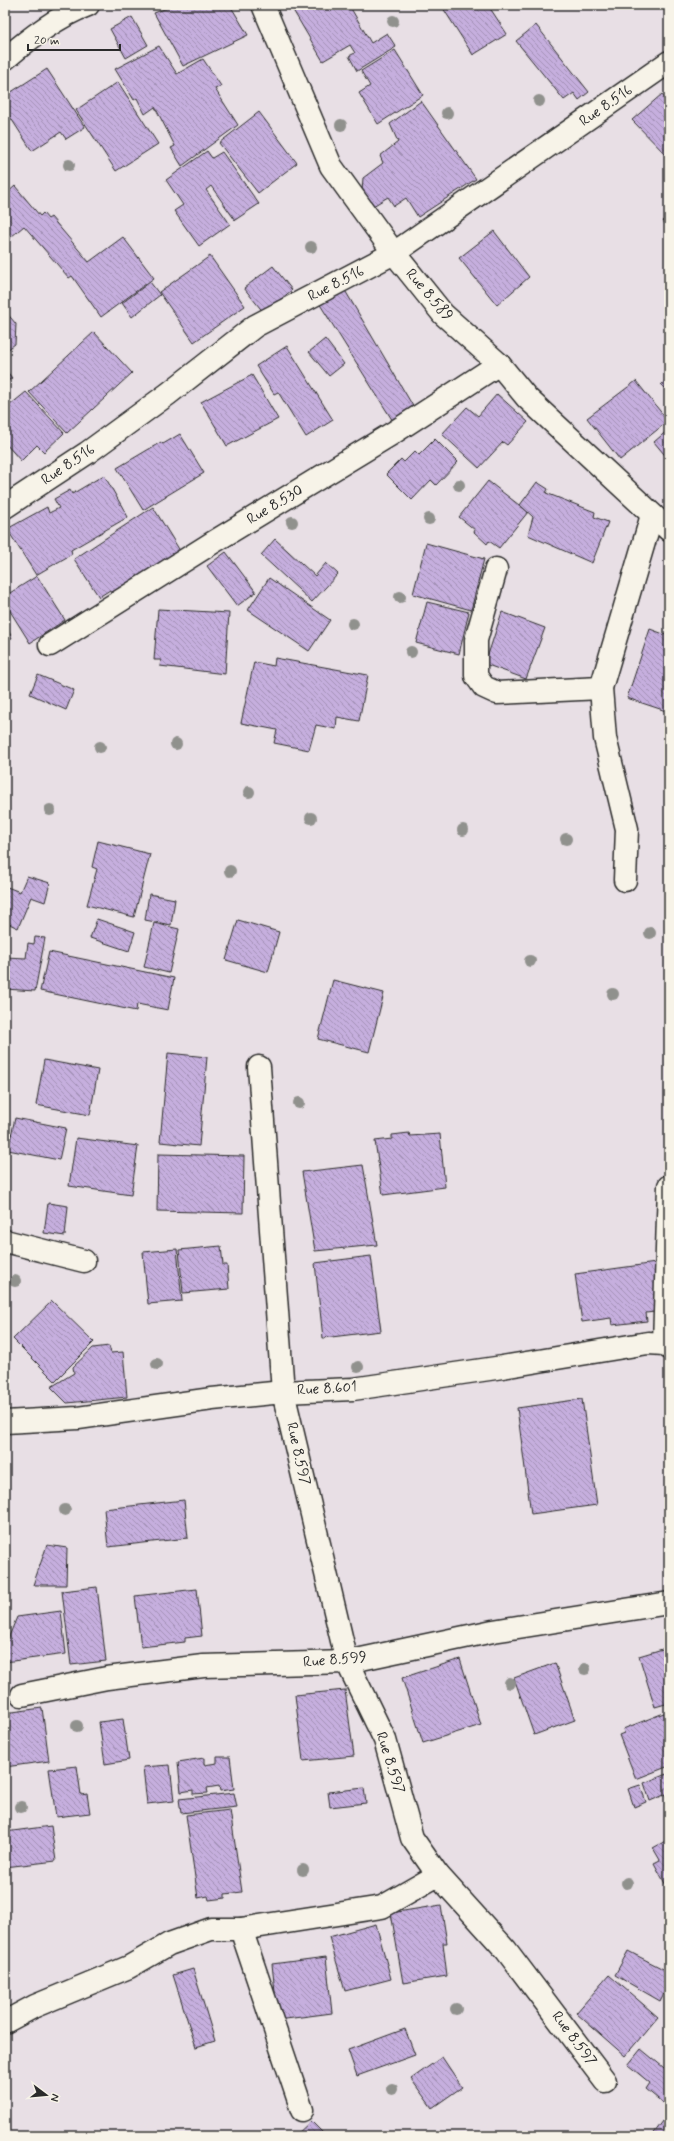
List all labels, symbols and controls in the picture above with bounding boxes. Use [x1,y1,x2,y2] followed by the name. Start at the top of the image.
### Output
[28,26,120,52] scale bar
[34,33,60,49] text: 20 m
[576,80,636,132] street label: Rue 8.516
[305,261,367,307] street label: Rue 8.516
[401,265,457,325] street label: Rue 8.589
[37,440,99,490] street label: Rue 8.516
[243,480,307,530] street label: Rue 8.530
[297,1377,357,1401] street label: Rue 8.601
[281,1420,315,1488] street label: Rue 8.597
[302,1647,368,1673] street label: Rue 8.599
[371,1729,409,1797] street label: Rue 8.597
[547,2007,601,2071] street label: Rue 8.597
[26,2075,66,2115] north arrow
[47,2092,62,2103] text: N

